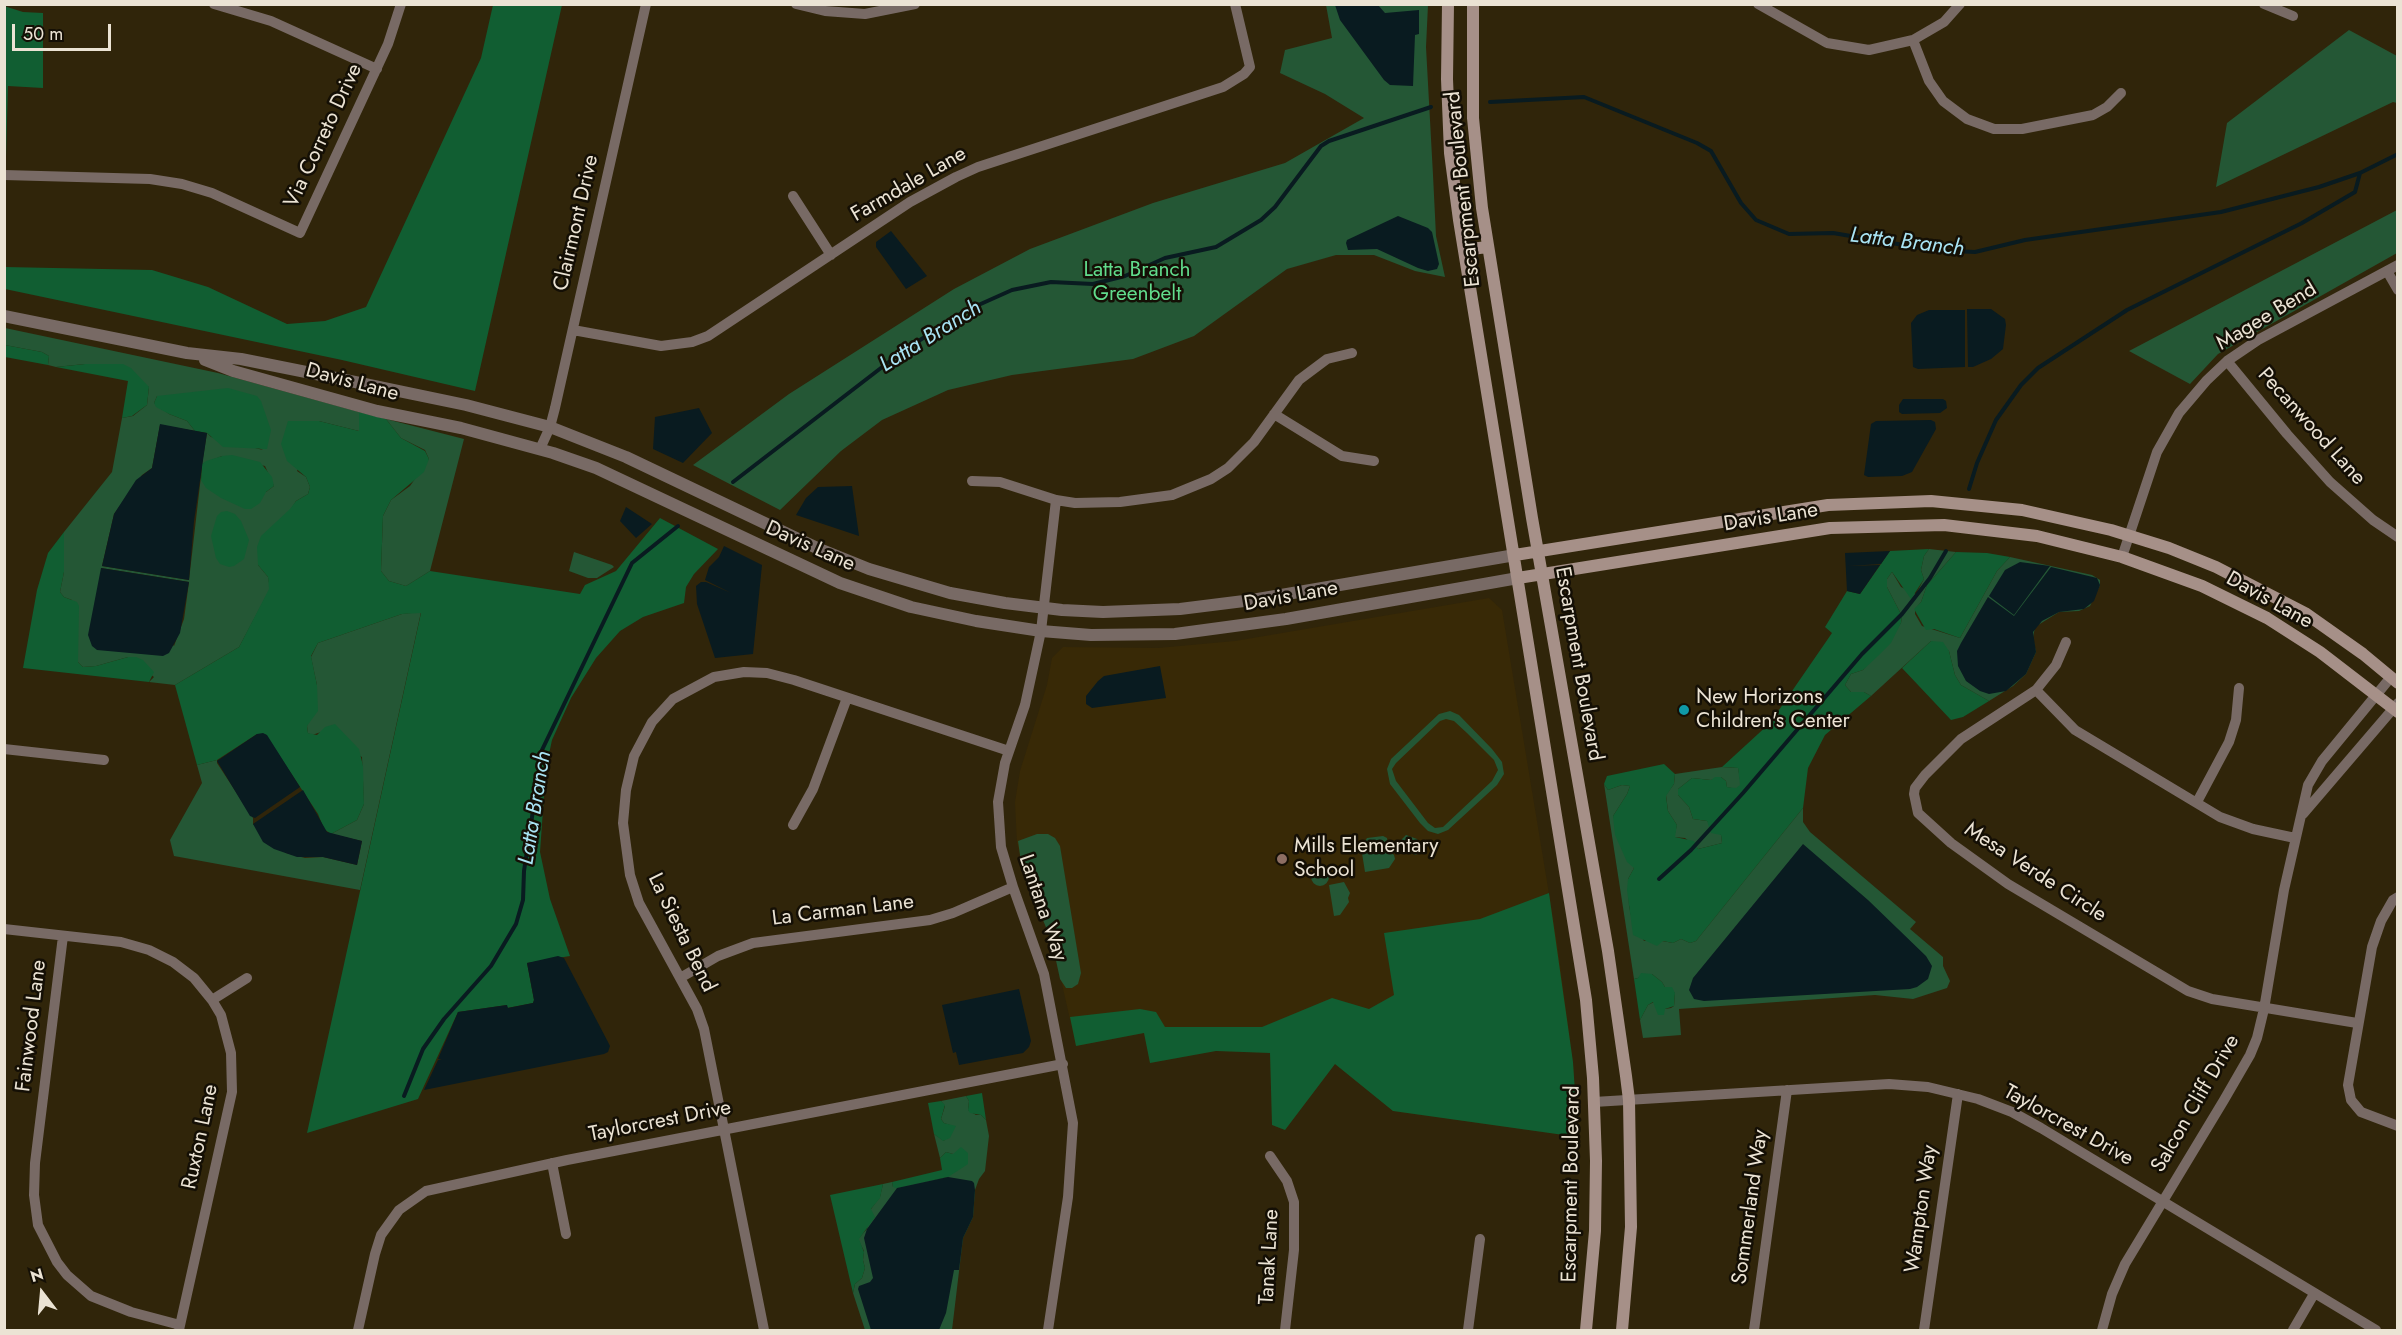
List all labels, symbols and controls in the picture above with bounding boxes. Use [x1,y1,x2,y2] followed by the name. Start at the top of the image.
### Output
[15,12,114,50] scale bar
[23,21,63,47] text: 50 m
[280,60,368,212] street label: Via Correto Drive
[1441,90,1487,288] street label: Escarpment Boulevard
[847,142,971,228] street label: Farmdale Lane
[549,153,605,293] street label: Clairmont Drive
[1848,223,1966,263] water label: Latta Branch
[1083,258,1191,308] park label: Latta Branch Greenbelt
[2212,277,2322,357] street label: Magee Bend
[875,295,987,379] water label: Latta Branch
[303,359,401,407] street label: Davis Lane
[2252,363,2370,491] street label: Pecanwood Lane
[1722,498,1820,538] street label: Davis Lane
[761,516,859,578] street label: Davis Lane
[1548,565,1608,763] street label: Escarpment Boulevard
[2221,567,2317,635] street label: Davis Lane
[1242,576,1340,618] street label: Davis Lane
[1696,685,1850,735] place label: New Horizons Children's Center
[1677,703,1691,717] marker: New Horizons Children's Center
[514,749,558,867] water label: Latta Branch
[1959,818,2111,928] street label: Mesa Verde Circle
[1294,834,1439,884] place label: Mills Elementary School
[1012,851,1072,965] street label: Lantana Way
[1275,852,1289,866] marker: Mills Elementary School
[641,869,721,997] street label: La Siesta Bend
[771,890,915,932] street label: La Carman Lane
[11,959,53,1093] street label: Fainwood Lane
[2146,1031,2246,1177] street label: Salcon Cliff Drive
[1999,1080,2137,1172] street label: Taylorcrest Drive
[178,1082,224,1192] street label: Ruxton Lane
[1558,1085,1586,1283] street label: Escarpment Boulevard
[587,1096,733,1148] street label: Taylorcrest Drive
[1728,1128,1774,1286] street label: Sommerland Way
[1901,1143,1943,1275] street label: Wampton Way
[1255,1208,1285,1306] street label: Tanak Lane
[28,1262,46,1288] text: N
[12,1263,72,1323] north arrow

